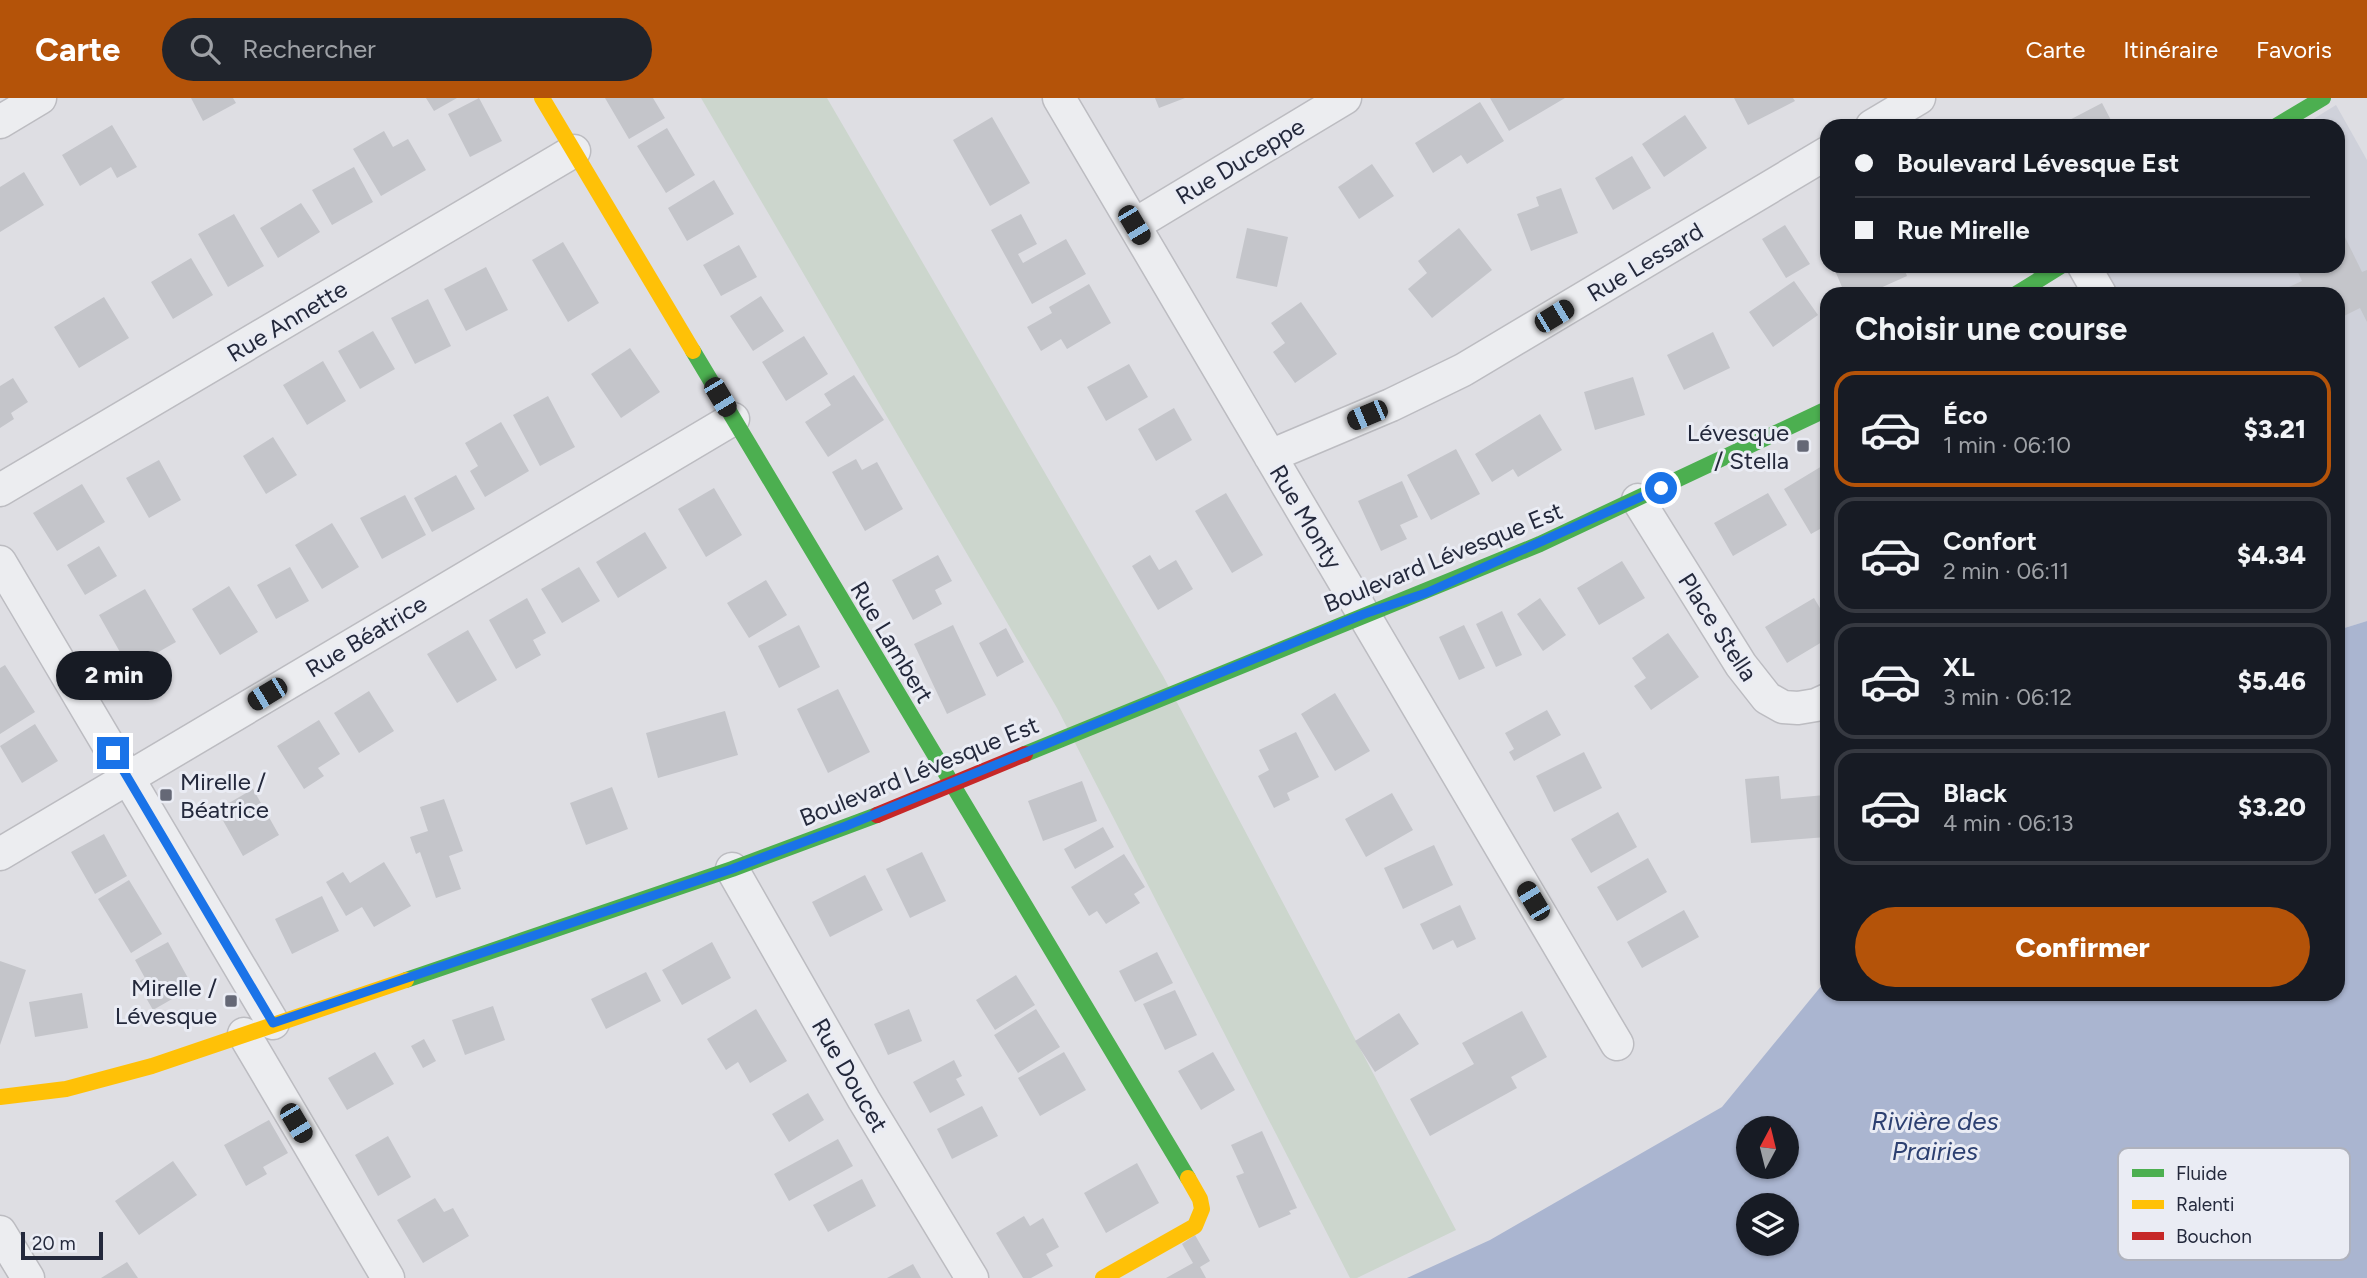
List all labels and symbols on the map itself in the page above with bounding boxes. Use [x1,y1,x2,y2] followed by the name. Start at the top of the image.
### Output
[1170,111,1310,211] street label: Rue Duceppe
[1115,202,1154,248] car
[1582,216,1708,308] street label: Rue Lessard
[222,274,352,368] street label: Rue Annette
[1531,296,1578,336] car
[701,374,740,420] car
[1344,397,1391,433] car
[1687,418,1789,475] place label: Lévesque / Stella
[1795,438,1811,454] marker: Lévesque / Stella
[1264,459,1349,575] street label: Rue Monty
[1645,472,1677,504] route start
[1319,496,1567,618] street label: Boulevard Lévesque Est
[1672,567,1764,687] street label: Place Stella
[844,576,940,708] street label: Rue Lambert
[300,588,432,684] street label: Rue Béatrice
[55,652,171,700] callout: 2 min
[244,674,291,714] car
[795,710,1043,832] street label: Boulevard Lévesque Est
[97,737,129,769] route end
[180,767,269,824] place label: Mirelle / Béatrice
[158,787,174,803] marker: Mirelle / Béatrice
[1514,878,1553,924] car
[115,973,217,1030] place label: Mirelle / Lévesque
[223,993,239,1009] marker: Mirelle / Lévesque
[806,1013,894,1137] street label: Rue Doucet
[277,1100,316,1146] car
[1871,1105,1999,1167] water label: Rivière des Prairies
[1736,1116,1799,1180] north arrow
[2118,1148,2350,1260] legend
[2176,1162,2227,1185] text: Fluide
[2176,1193,2234,1216] text: Ralenti
[2176,1225,2252,1248] text: Bouchon
[21,1229,103,1261] scale bar

